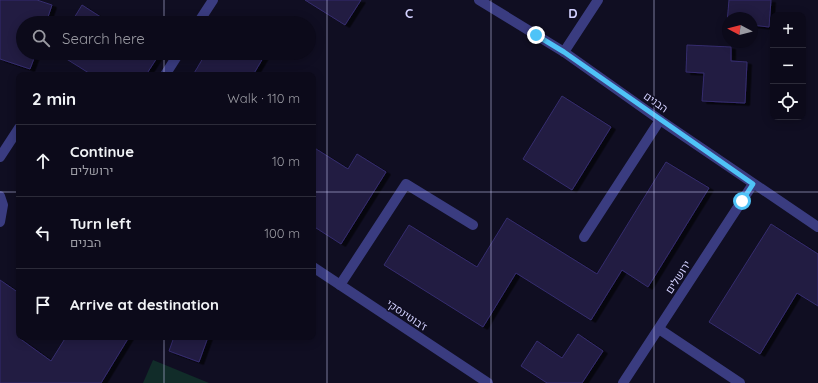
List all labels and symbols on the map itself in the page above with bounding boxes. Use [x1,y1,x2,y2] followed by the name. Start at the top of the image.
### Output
[405,5,413,21] text: C
[568,5,578,21] text: D
[722,12,758,48] north arrow
[527,26,545,44] route end
[641,89,671,115] street label: הבנים
[733,192,751,210] route start
[662,258,694,296] street label: ירושלים
[384,296,430,334] street label: ז'בוטינסקי

